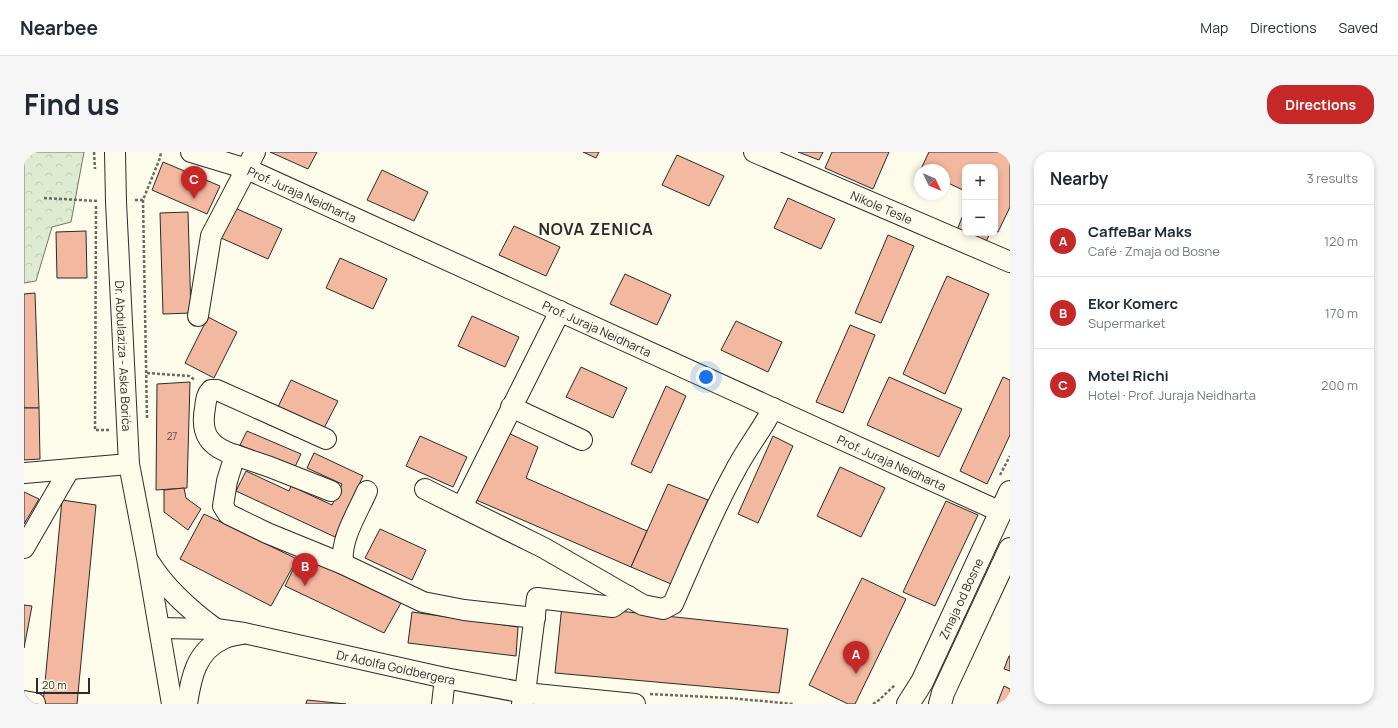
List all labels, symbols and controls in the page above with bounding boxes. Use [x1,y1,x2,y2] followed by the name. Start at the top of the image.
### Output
[20,15,98,41] text: Nearbee
[1200,18,1228,37] text: Map
[1250,18,1317,37] text: Directions
[1339,18,1378,37] text: Saved
[24,85,119,123] text: Find us
[1267,85,1374,124] button: Directions
[245,162,359,226] street label: Prof. Juraja Neidharta
[914,164,950,200] north arrow
[962,164,998,236] map controls
[962,164,998,200] button: +
[181,166,207,199] pin: C
[1050,167,1108,190] text: Nearby
[1306,169,1358,187] text: 3 results
[848,186,915,228] street label: Nikole Tesle
[962,200,998,236] button: −
[538,218,654,240] district label: NOVA ZENICA
[1088,221,1192,242] text: CaffeBar Maks
[1059,232,1067,250] text: A
[1324,232,1358,250] text: 120 m
[1088,242,1220,260] text: Café · Zmaja od Bosne
[111,280,136,432] street label: Dr. Abdulaziza - Aska Borića
[1088,293,1178,314] text: Ekor Komerc
[540,296,654,360] street label: Prof. Juraja Neidharta
[1059,304,1067,322] text: B
[1325,304,1358,322] text: 170 m
[1088,314,1166,332] text: Supermarket
[1088,365,1169,386] text: Motel Richi
[696,367,716,387] your location
[1058,376,1068,394] text: C
[1321,376,1358,394] text: 200 m
[1088,386,1256,404] text: Hotel · Prof. Juraja Neidharta
[167,429,177,443] house number: 27
[835,430,949,495] street label: Prof. Juraja Neidharta
[292,553,318,586] pin: B
[934,555,987,642] street label: Zmaja od Bosne
[843,641,869,674] pin: A
[335,645,457,688] street label: Dr Adolfa Goldbergera
[36,676,90,695] scale bar
[42,677,67,692] text: 20 m

